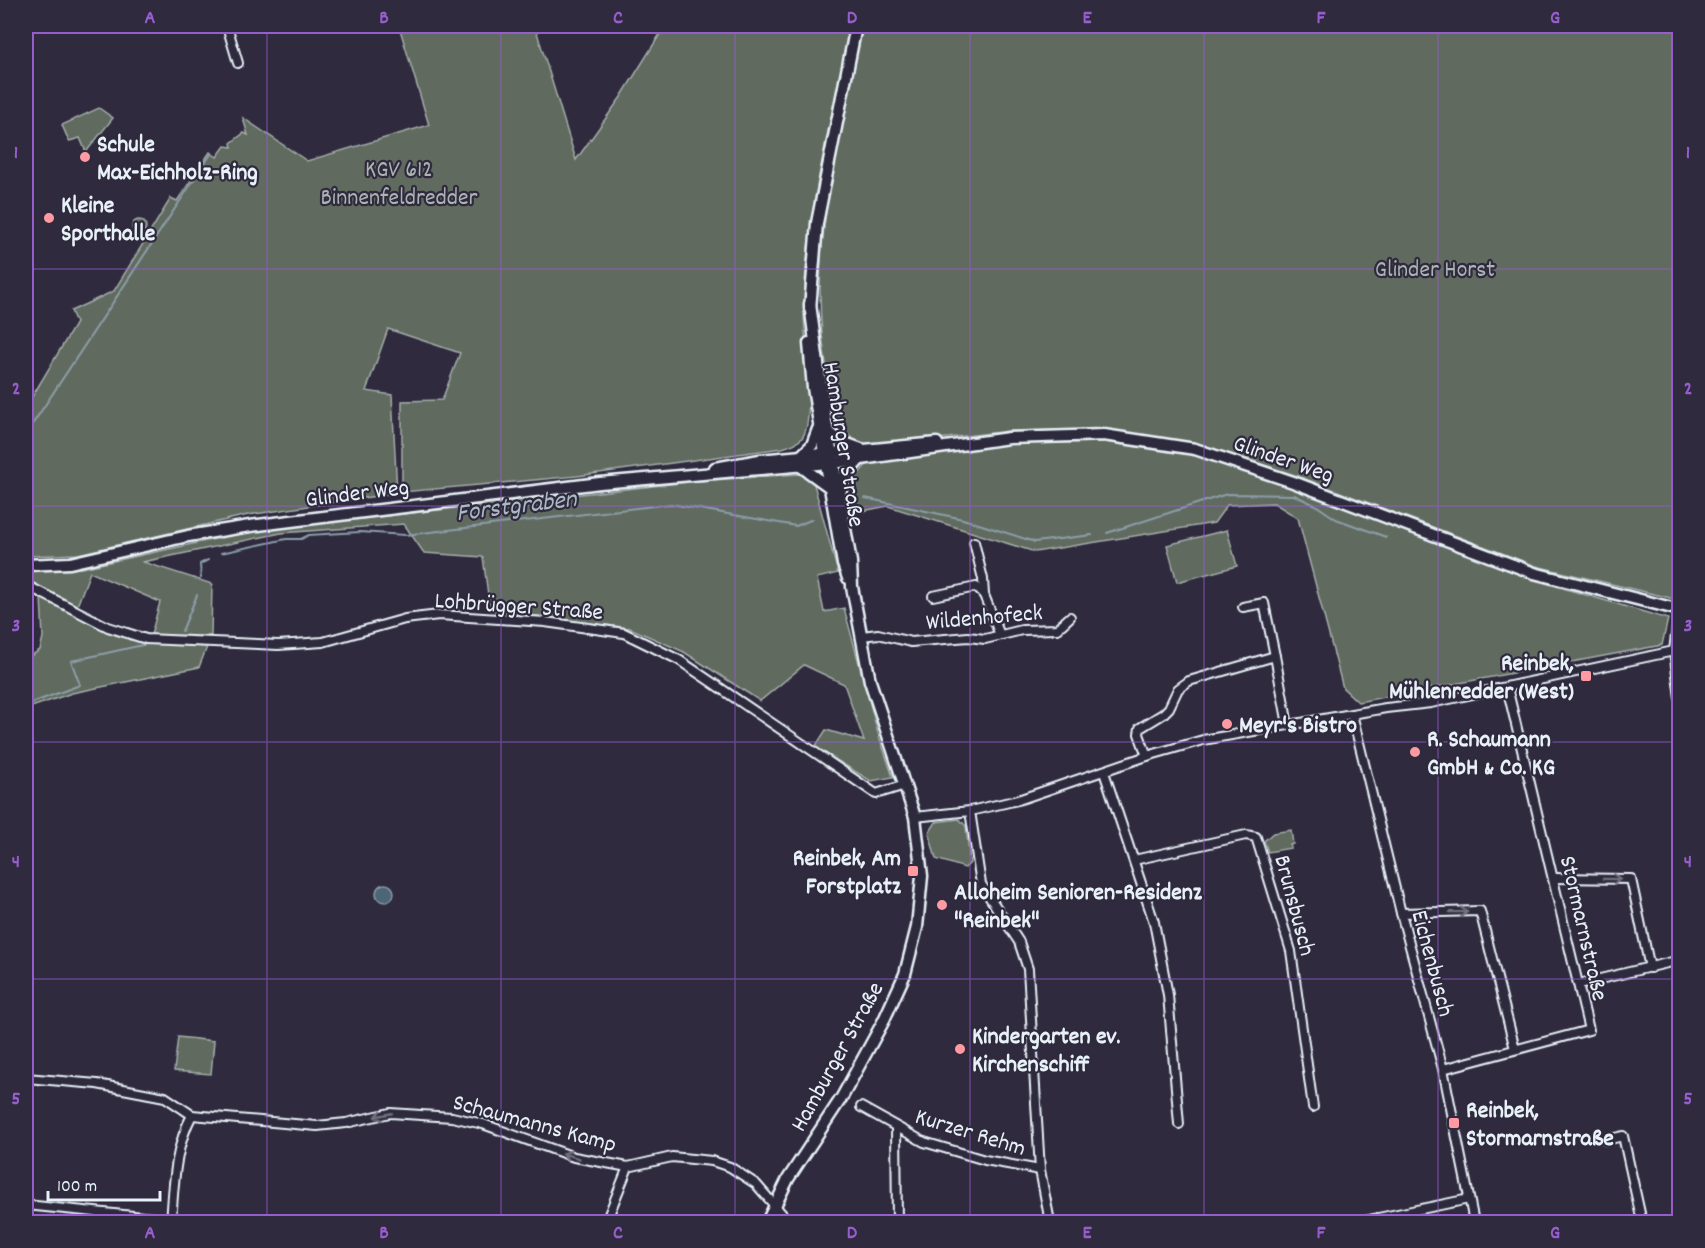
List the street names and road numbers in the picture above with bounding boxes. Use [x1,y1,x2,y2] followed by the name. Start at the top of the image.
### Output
[812,359,872,529] street label: Hamburger Straße
[1228,428,1338,494] street label: Glinder Weg
[303,472,411,518] street label: Glinder Weg
[433,585,604,631] street label: Lohbrügger Straße
[925,597,1044,641] street label: Wildenhofeck
[1263,851,1323,960] street label: Brunsbusch
[1549,853,1615,1005] street label: Stormarnstraße
[1401,907,1462,1021] street label: Eichenbusch
[783,976,894,1139] street label: Hamburger Straße
[449,1087,620,1163] street label: Schaumanns Kamp
[911,1101,1030,1167] street label: Kurzer Rehm

